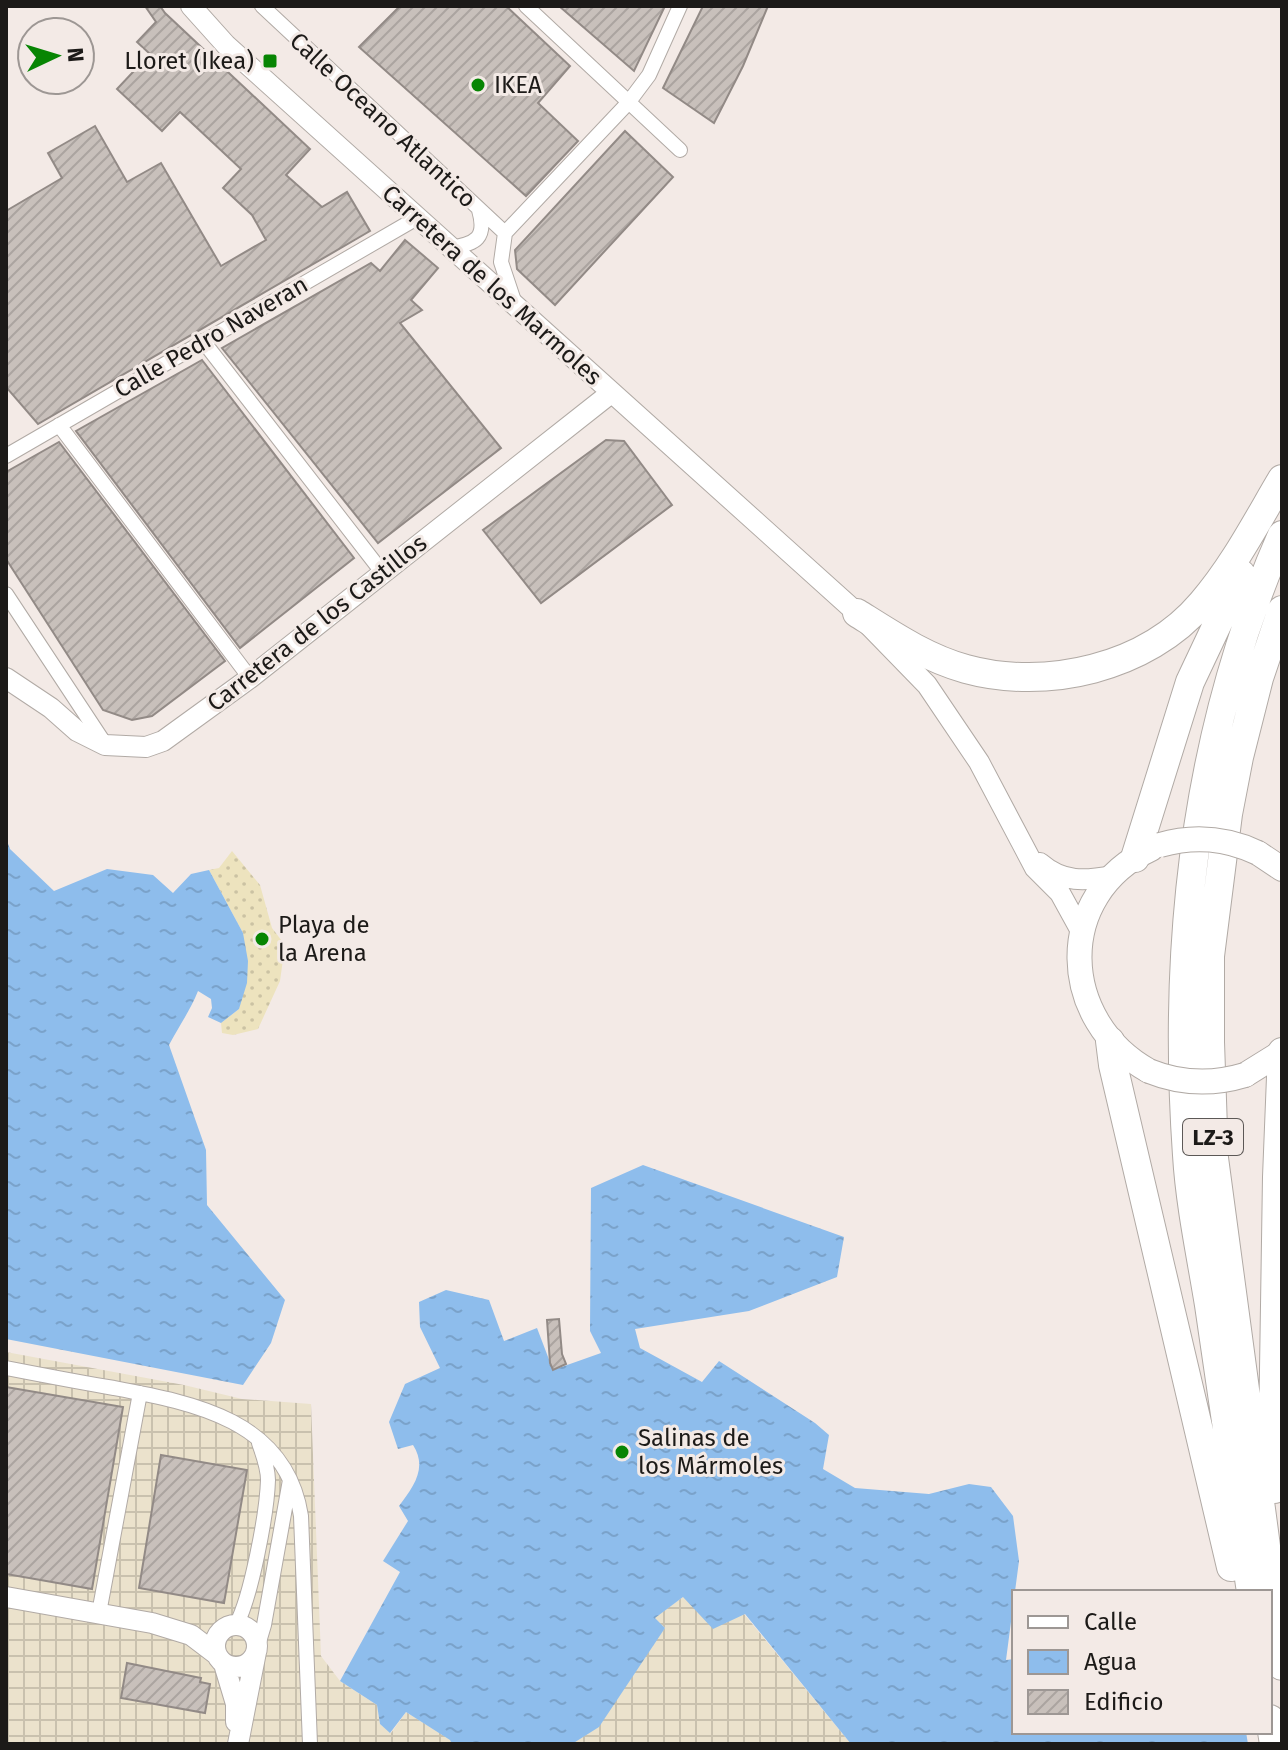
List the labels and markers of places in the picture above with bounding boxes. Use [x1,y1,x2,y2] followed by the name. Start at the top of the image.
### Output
[124,47,254,75] place label: Lloret (Ikea)
[261,52,279,70] marker: Lloret (Ikea)
[494,71,542,99] place label: IKEA
[469,76,487,94] marker: IKEA
[278,911,370,967] place label: Playa de la Arena
[253,930,271,948] marker: Playa de la Arena
[638,1424,783,1480] place label: Salinas de los Mármoles
[613,1443,631,1461] marker: Salinas de los Mármoles

